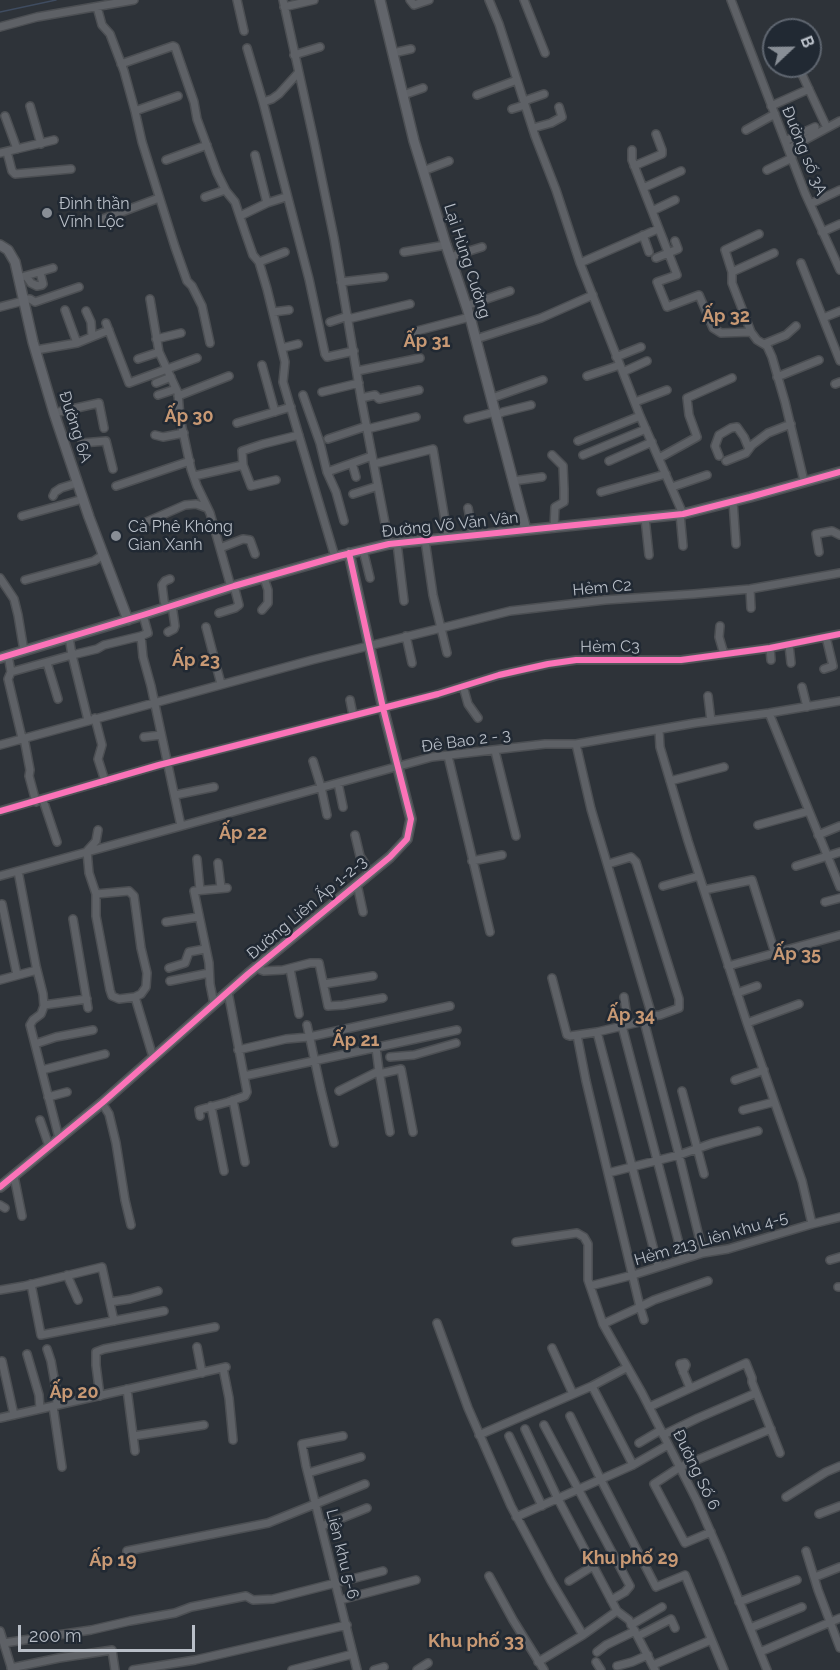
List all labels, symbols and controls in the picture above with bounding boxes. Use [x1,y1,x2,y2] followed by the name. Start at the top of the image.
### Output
[762,18,822,78] north arrow
[796,33,818,50] text: B
[777,104,831,198] street label: Đường số 3A
[59,194,129,232] place label: Đình thần Vĩnh Lộc
[439,201,495,321] street label: Lại Hùng Cường
[40,206,54,220] marker: Đình thần Vĩnh Lộc
[702,306,750,328] district label: Ấp 32
[404,331,450,353] district label: Ấp 31
[54,389,96,465] street label: Đường 6A
[165,406,213,428] district label: Ấp 30
[381,508,519,542] street label: Đường Võ Văn Vân
[128,517,233,555] place label: Cà Phê Không Gian Xanh
[109,529,123,543] marker: Cà Phê Không Gian Xanh
[572,576,632,600] street label: Hẻm C2
[580,637,640,657] street label: Hẻm C3
[172,650,220,672] district label: Ấp 23
[420,725,512,757] street label: Đê Bao 2 - 3
[219,823,267,845] district label: Ấp 22
[243,852,371,964] street label: Đường Liên Ấp 1-2-3
[773,944,821,966] district label: Ấp 35
[607,1005,655,1027] district label: Ấp 34
[333,1030,379,1052] district label: Ấp 21
[632,1208,790,1270] street label: Hẻm 213 Liên khu 4-5
[49,1382,99,1404] district label: Ấp 20
[668,1427,724,1513] street label: Đường Số 6
[322,1507,362,1601] street label: Liên khu 5-6
[582,1548,678,1570] district label: Khu phố 29
[89,1550,137,1572] district label: Ấp 19
[21,1613,198,1651] scale bar
[29,1625,82,1646] text: 200 m
[428,1631,524,1653] district label: Khu phố 33

